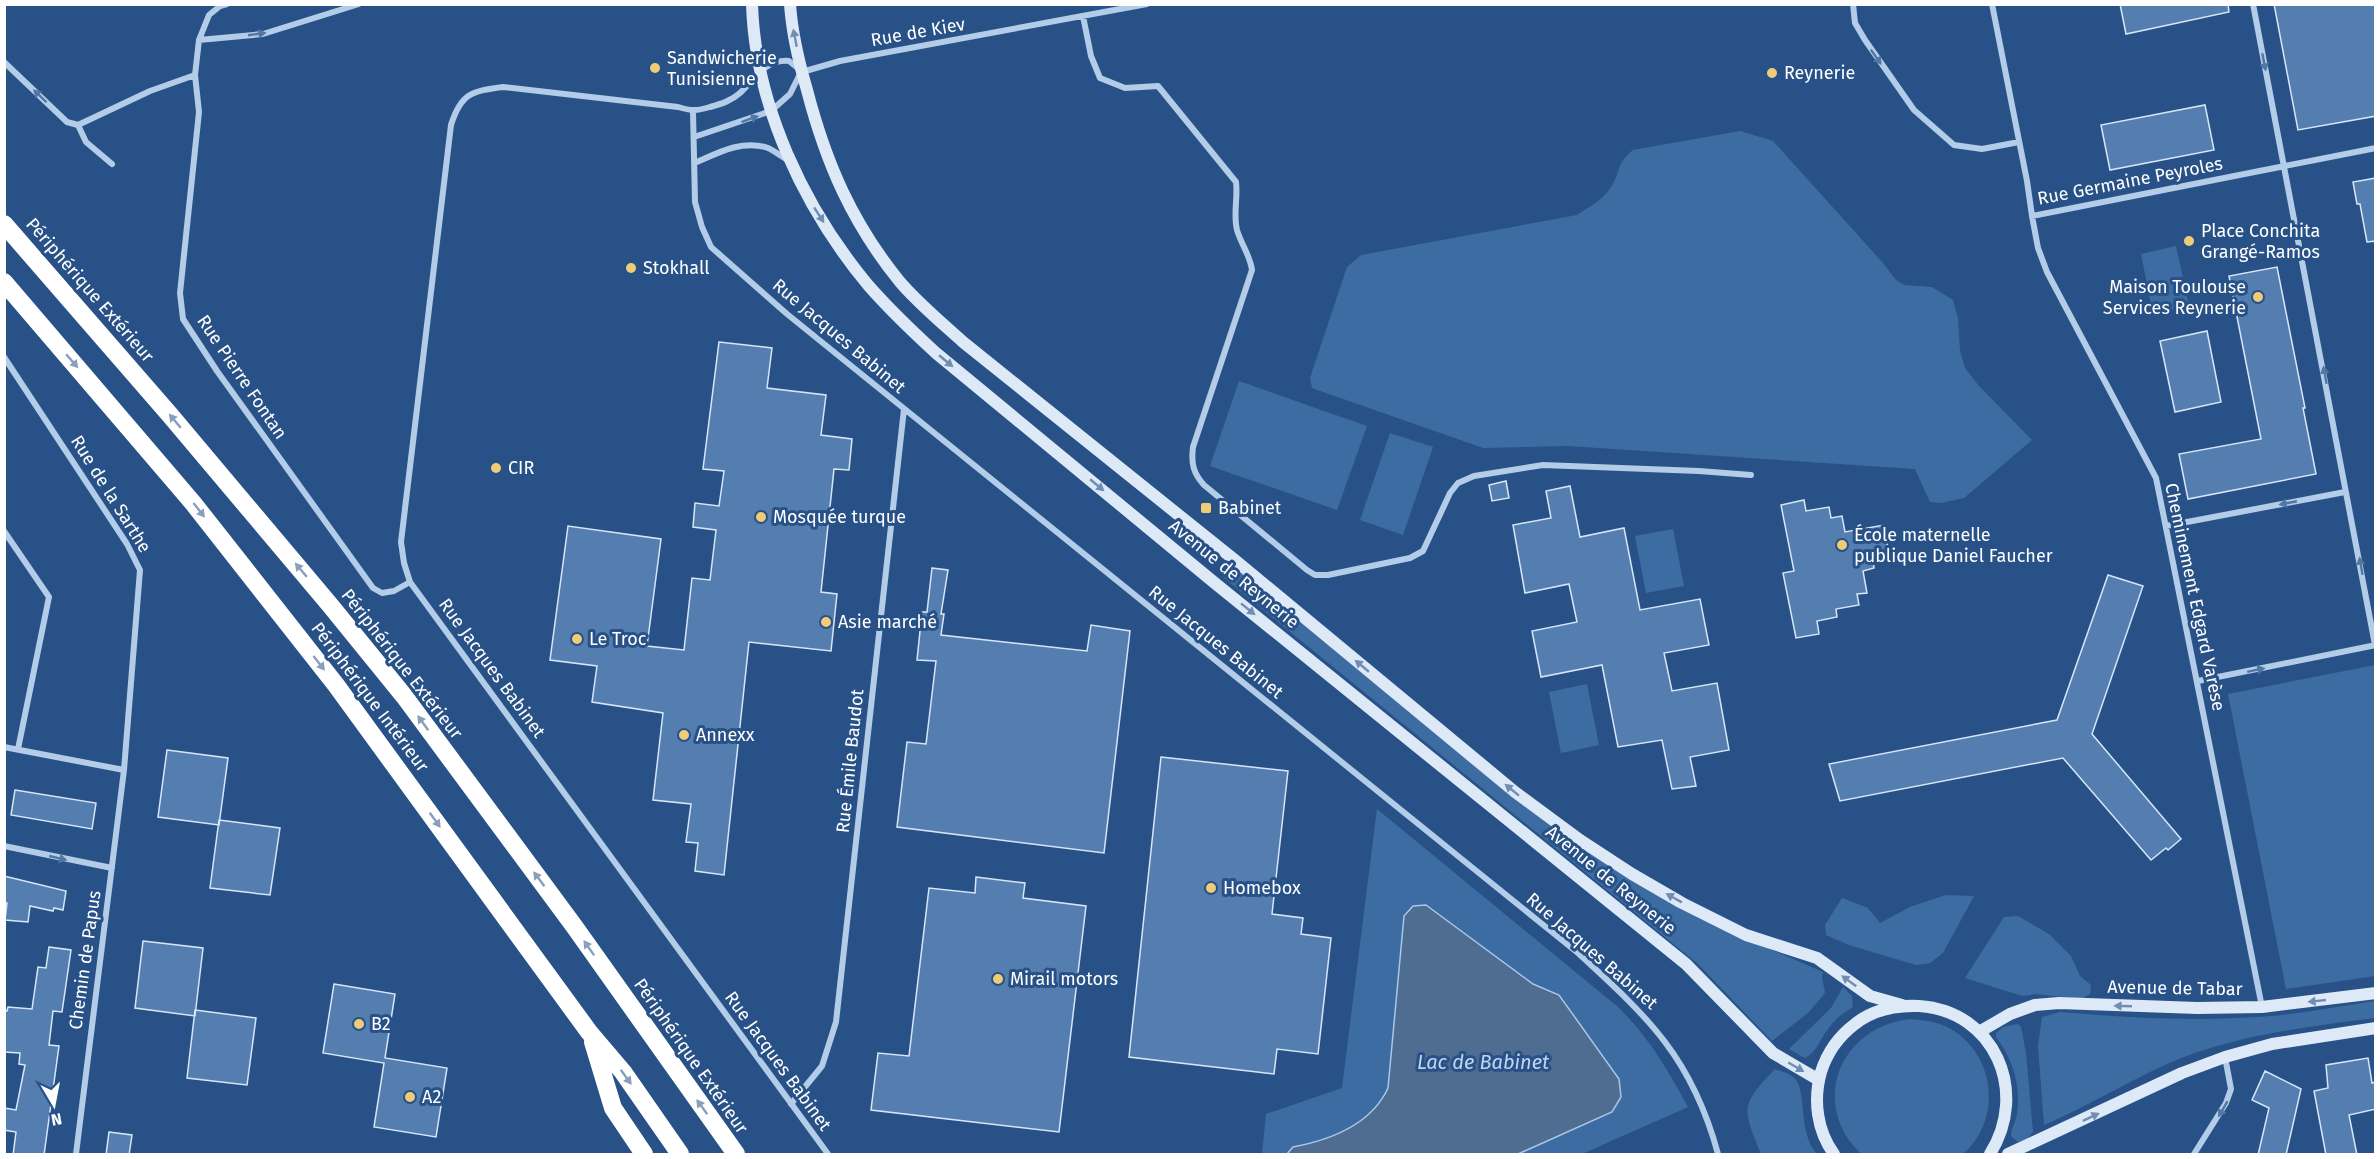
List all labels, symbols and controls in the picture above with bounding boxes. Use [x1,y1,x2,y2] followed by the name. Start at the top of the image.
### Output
[869,13,967,51] street label: Rue de Kiev
[790,28,799,47] one-way arrow
[248,30,267,39] one-way arrow
[667,47,777,90] place label: Sandwicherie Tunisienne
[1870,48,1882,64] one-way arrow
[2260,53,2269,72] one-way arrow
[648,61,662,75] marker: Sandwicherie Tunisienne
[1784,62,1855,84] place label: Reynerie
[1765,66,1779,80] marker: Reynerie
[32,89,47,103] one-way arrow
[741,114,759,123] one-way arrow
[2035,152,2225,210] street label: Rue Germaine Peyroles
[814,207,825,223] one-way arrow
[21,213,159,367] street label: Périphérique Extérieur
[2201,220,2320,263] place label: Place Conchita Grangé-Ramos
[2182,234,2196,248] marker: Place Conchita Grangé-Ramos
[643,257,709,279] place label: Stokhall
[624,261,638,275] marker: Stokhall
[768,274,910,398] street label: Rue Jacques Babinet
[2103,276,2246,319] place label: Maison Toulouse Services Reynerie
[2251,290,2265,304] marker: Maison Toulouse Services Reynerie
[192,311,292,443] street label: Rue Pierre Fontan
[66,353,79,369] one-way arrow
[938,355,954,368] one-way arrow
[2320,365,2329,384] one-way arrow
[169,413,182,429] one-way arrow
[66,431,156,557] street label: Rue de la Sarthe
[508,457,534,479] place label: CIR
[489,461,503,475] marker: CIR
[1089,479,1105,492] one-way arrow
[2160,481,2230,713] street label: Cheminement Edgard Varèse
[1218,497,1282,519] place label: Babinet
[2278,498,2297,507] one-way arrow
[1199,501,1213,515] marker: Babinet
[192,502,204,517] one-way arrow
[773,506,906,528] place label: Mosquée turque
[754,510,768,524] marker: Mosquée turque
[1164,515,1304,633] street label: Avenue de Reynerie
[1854,523,2053,567] place label: École maternelle publique Daniel Faucher
[1835,538,1849,552] marker: École maternelle publique Daniel Faucher
[2356,557,2365,576] one-way arrow
[295,563,308,578] one-way arrow
[1144,581,1288,703] street label: Rue Jacques Babinet
[337,585,467,743] street label: Périphérique Extérieur
[434,594,550,742] street label: Rue Jacques Babinet
[1240,602,1255,614] one-way arrow
[838,611,937,633] place label: Asie marché
[819,615,833,629] marker: Asie marché
[307,618,434,776] street label: Périphérique Intérieur
[589,628,647,650] place label: Le Troc
[570,632,584,646] marker: Le Troc
[312,656,324,671] one-way arrow
[1354,659,1370,672] one-way arrow
[2246,665,2265,674] one-way arrow
[831,687,869,834] street label: Rue Émile Baudot
[417,715,429,731] one-way arrow
[696,724,755,746] place label: Annexx
[677,728,691,742] marker: Annexx
[1505,784,1520,796] one-way arrow
[429,811,441,827] one-way arrow
[1541,821,1681,939] street label: Avenue de Reynerie
[49,853,67,863] one-way arrow
[533,872,545,888] one-way arrow
[1223,877,1301,899] place label: Homebox
[1204,881,1218,895] marker: Homebox
[1522,888,1663,1014] street label: Rue Jacques Babinet
[64,889,106,1031] street label: Chemin de Papus
[1666,893,1682,904] one-way arrow
[583,940,595,956] one-way arrow
[1010,968,1118,990] place label: Mirail motors
[991,972,1005,986] marker: Mirail motors
[629,974,753,1138] street label: Périphérique Extérieur
[1842,975,1858,987] one-way arrow
[2107,976,2243,1000] street label: Avenue de Tabar
[720,987,836,1135] street label: Rue Jacques Babinet
[2308,996,2327,1005] one-way arrow
[2113,1001,2132,1011] one-way arrow
[371,1013,391,1035] place label: B2
[352,1017,366,1031] marker: B2
[1417,1050,1550,1074] water label: Lac de Babinet
[1788,1062,1805,1072] one-way arrow
[620,1069,632,1085] one-way arrow
[24,1075,84,1135] north arrow
[422,1086,441,1108] place label: A2
[403,1090,417,1104] marker: A2
[696,1100,708,1115] one-way arrow
[2217,1101,2228,1117] one-way arrow
[50,1109,63,1130] text: N
[2082,1113,2099,1122] one-way arrow

